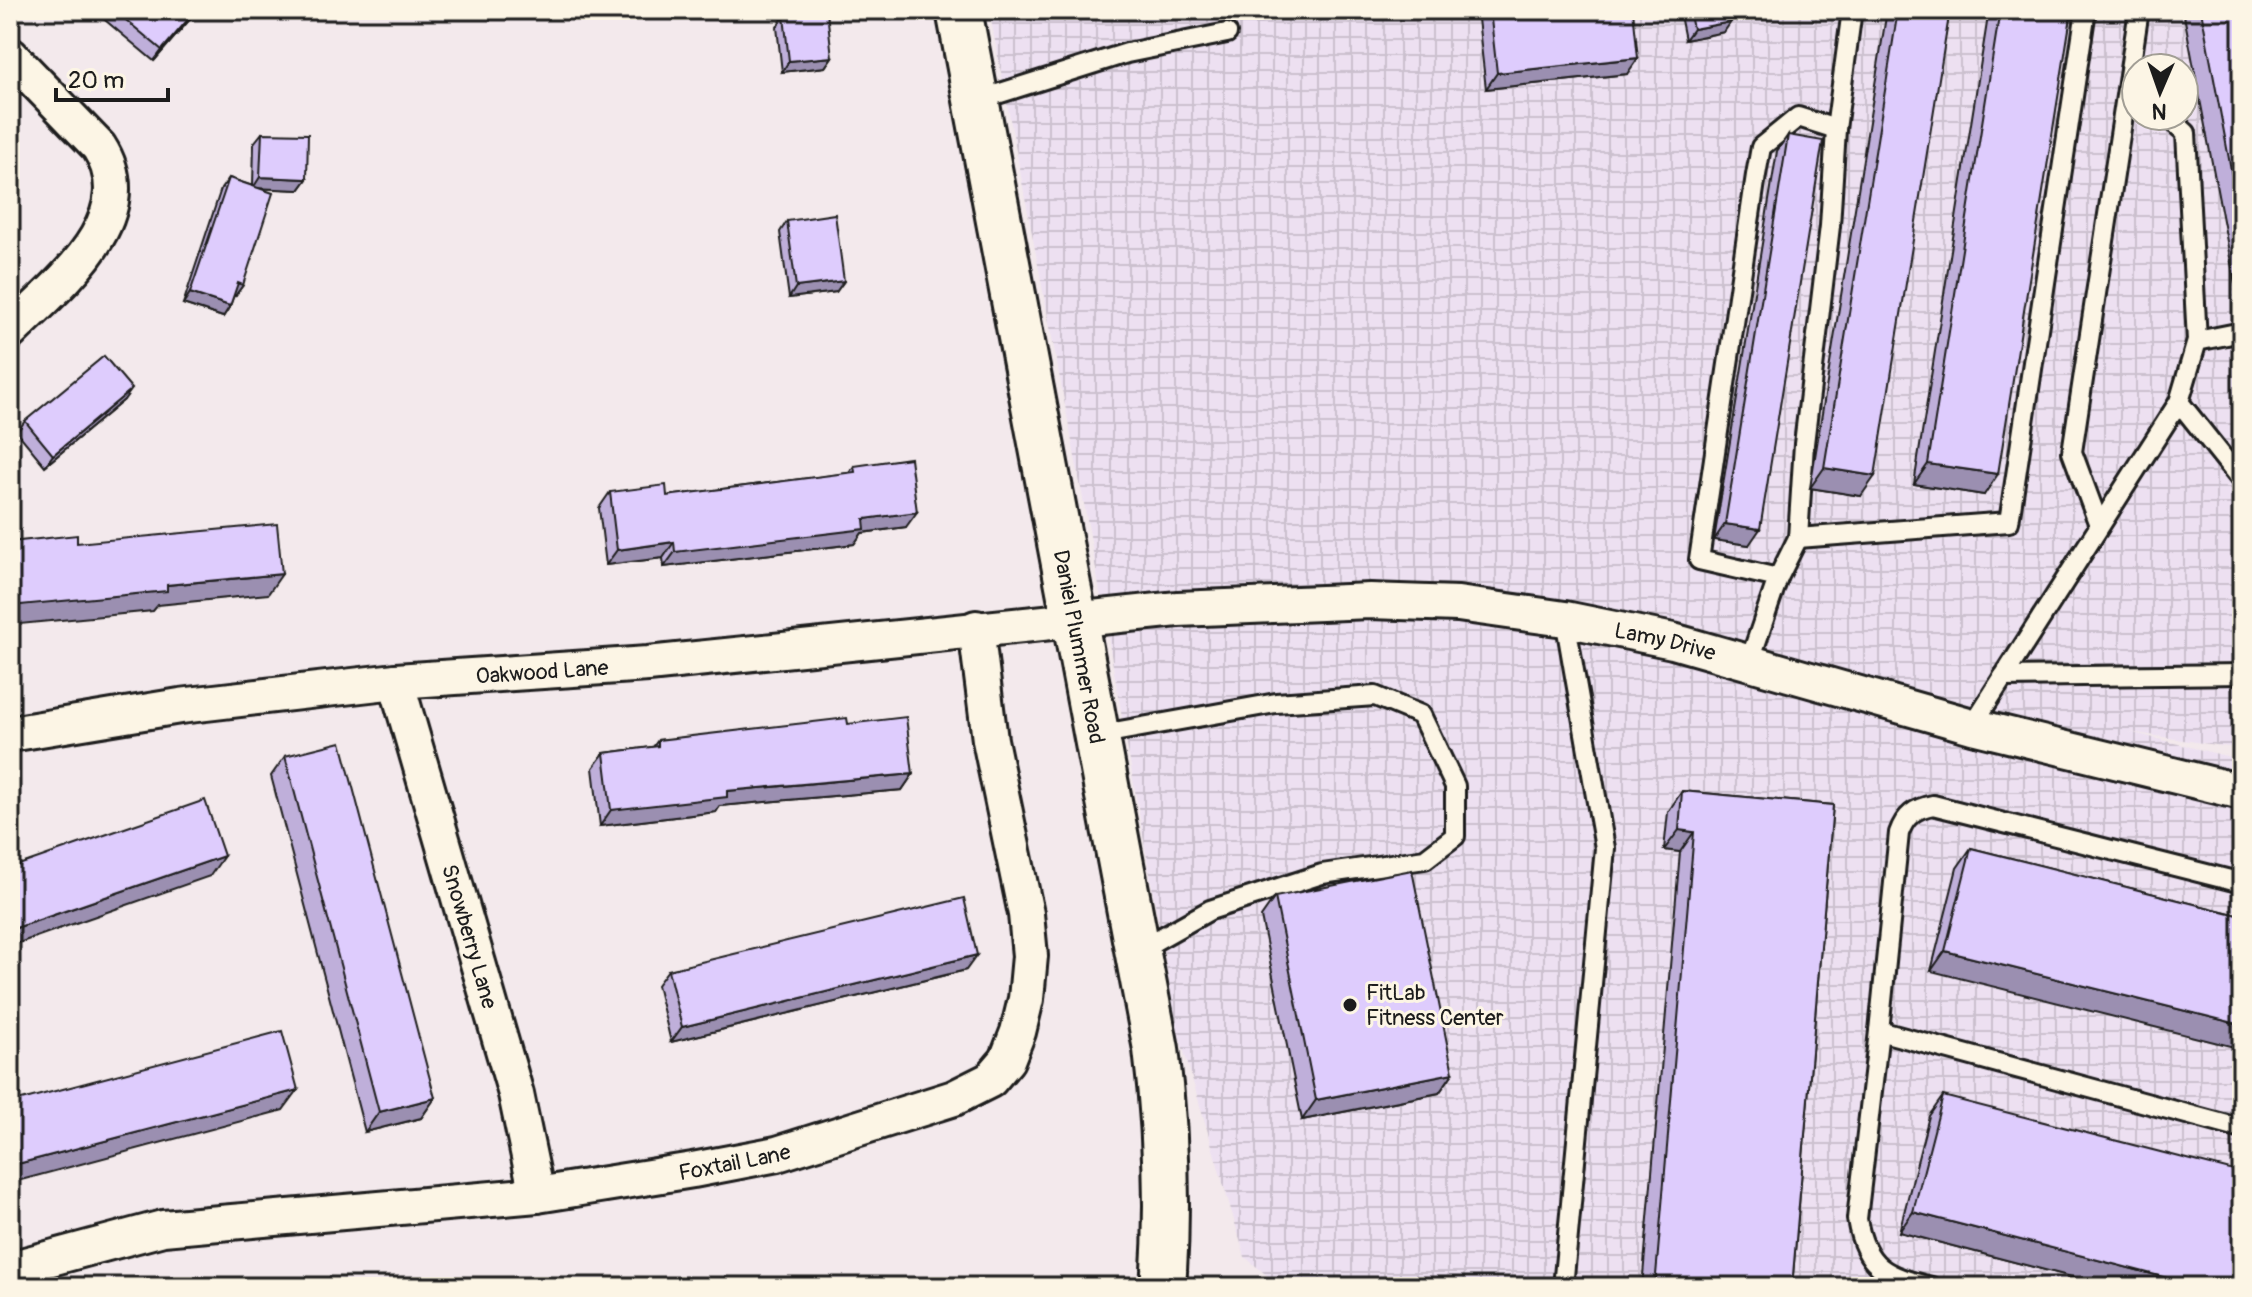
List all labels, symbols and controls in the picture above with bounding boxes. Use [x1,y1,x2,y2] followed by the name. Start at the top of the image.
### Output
[56,52,168,102] scale bar
[2120,52,2200,132] north arrow
[68,66,124,95] text: 20 m
[2151,97,2167,125] text: N
[1047,548,1111,746] street label: Daniel Plummer Road
[1612,616,1719,668] street label: Lamy Drive
[475,654,609,691] street label: Oakwood Lane
[435,861,504,1012] street label: Snowberry Lane
[1366,979,1504,1032] place label: FitLab Fitness Center
[1341,996,1359,1014] marker: FitLab Fitness Center
[677,1138,794,1187] street label: Foxtail Lane

